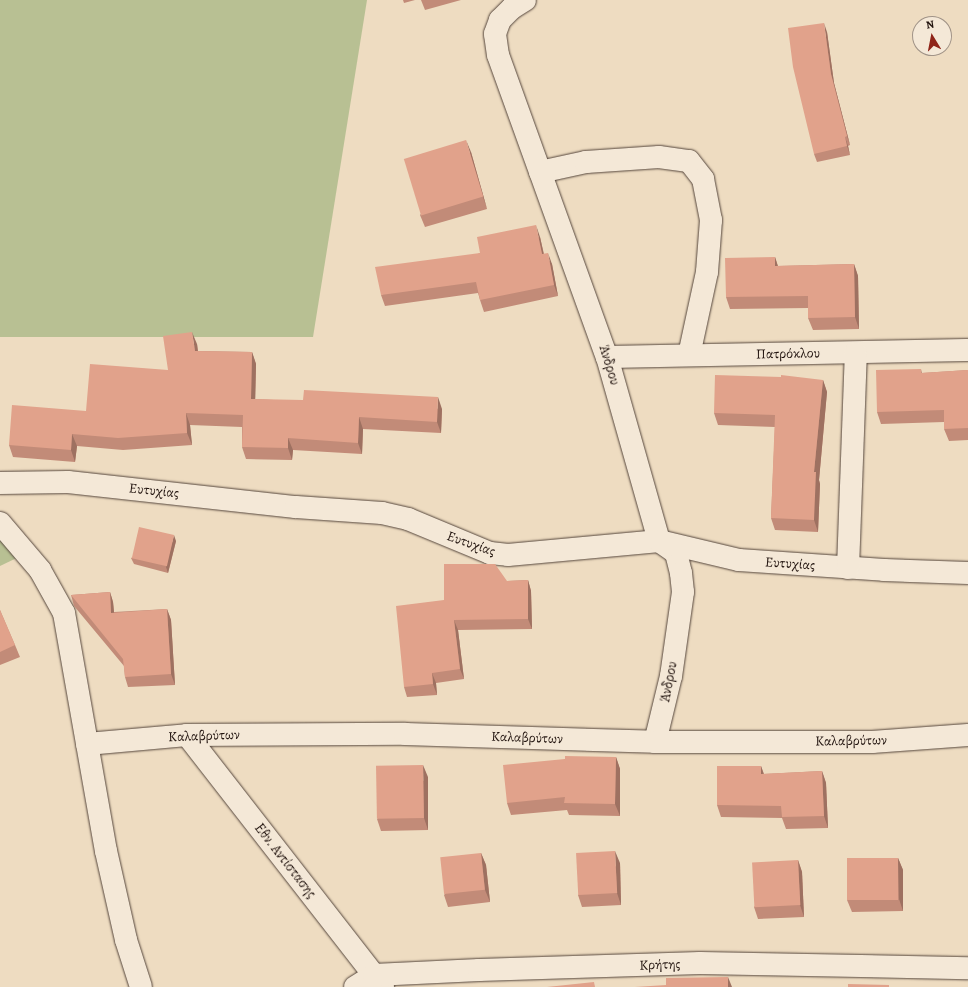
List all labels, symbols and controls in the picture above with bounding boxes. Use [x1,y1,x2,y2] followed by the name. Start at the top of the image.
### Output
[912,16,952,56] north arrow
[925,17,935,33] text: N
[595,343,623,387] street label: Άνδρου
[756,345,820,363] street label: Πατρόκλου
[128,480,180,502] street label: Ευτυχίας
[445,528,497,560] street label: Ευτυχίας
[764,554,816,574] street label: Ευτυχίας
[657,660,681,704] street label: Άνδρου
[168,726,240,746] street label: Καλαβρύτων
[491,728,563,748] street label: Καλαβρύτων
[815,732,887,750] street label: Καλαβρύτων
[251,820,319,902] street label: Εθν. Αντίστασης
[639,956,681,974] street label: Κρήτης

